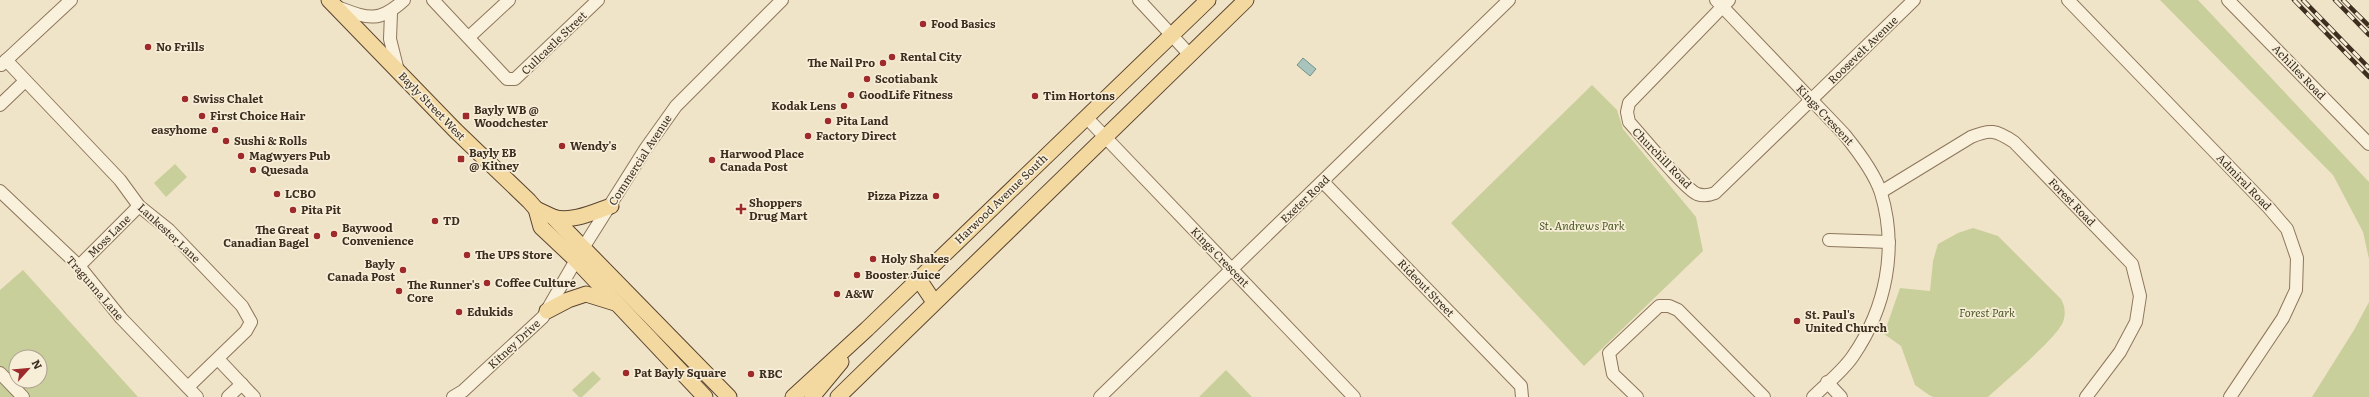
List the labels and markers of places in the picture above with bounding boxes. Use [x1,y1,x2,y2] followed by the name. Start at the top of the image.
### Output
[931,15,996,31] place label: Food Basics
[918,19,928,29] marker: Food Basics
[156,38,205,54] place label: No Frills
[143,42,153,52] marker: No Frills
[900,48,962,64] place label: Rental City
[887,52,897,62] marker: Rental City
[807,54,875,70] place label: The Nail Pro
[878,58,888,68] marker: The Nail Pro
[875,70,938,86] place label: Scotiabank
[862,74,872,84] marker: Scotiabank
[859,86,953,102] place label: GoodLife Fitness
[1043,87,1115,103] place label: Tim Hortons
[193,90,263,106] place label: Swiss Chalet
[846,90,856,100] marker: GoodLife Fitness
[1030,91,1040,101] marker: Tim Hortons
[180,94,190,104] marker: Swiss Chalet
[771,97,837,113] place label: Kodak Lens
[474,101,548,130] place label: Bayly WB @ Woodchester
[839,101,849,111] marker: Kodak Lens
[210,107,306,123] place label: First Choice Hair
[197,111,207,121] marker: First Choice Hair
[461,111,471,121] marker: Bayly WB @ Woodchester
[836,112,888,128] place label: Pita Land
[823,116,833,126] marker: Pita Land
[151,121,207,137] place label: easyhome
[210,125,220,135] marker: easyhome
[816,127,897,143] place label: Factory Direct
[803,131,813,141] marker: Factory Direct
[234,132,308,148] place label: Sushi & Rolls
[221,136,231,146] marker: Sushi & Rolls
[570,137,617,153] place label: Wendy's
[557,141,567,151] marker: Wendy's
[469,144,519,173] place label: Bayly EB @ Kitney
[720,145,804,174] place label: Harwood Place Canada Post
[249,147,331,163] place label: Magwyers Pub
[236,151,246,161] marker: Magwyers Pub
[456,154,466,164] marker: Bayly EB @ Kitney
[707,155,717,165] marker: Harwood Place Canada Post
[261,161,309,177] place label: Quesada
[248,165,258,175] marker: Quesada
[285,185,316,201] place label: LCBO
[867,187,929,203] place label: Pizza Pizza
[272,189,282,199] marker: LCBO
[931,191,941,201] marker: Pizza Pizza
[749,194,808,223] place label: Shoppers Drug Mart
[301,201,341,217] place label: Pita Pit
[736,204,746,214] marker: Shoppers Drug Mart
[288,205,298,215] marker: Pita Pit
[443,212,460,228] place label: TD
[430,216,440,226] marker: TD
[342,219,414,248] place label: Baywood Convenience
[223,221,309,250] place label: The Great Canadian Bagel
[329,229,339,239] marker: Baywood Convenience
[312,231,322,241] marker: The Great Canadian Bagel
[475,246,552,262] place label: The UPS Store
[462,250,472,260] marker: The UPS Store
[881,250,950,266] place label: Holy Shakes
[868,254,878,264] marker: Holy Shakes
[327,255,395,284] place label: Bayly Canada Post
[398,265,408,275] marker: Bayly Canada Post
[865,266,940,282] place label: Booster Juice
[852,270,862,280] marker: Booster Juice
[495,274,576,290] place label: Coffee Culture
[407,276,480,305] place label: The Runner's Core
[482,278,492,288] marker: Coffee Culture
[845,285,875,301] place label: A&W
[394,286,404,296] marker: The Runner's Core
[832,289,842,299] marker: A&W
[467,303,513,319] place label: Edukids
[1805,306,1887,335] place label: St. Paul's United Church
[454,307,464,317] marker: Edukids
[1792,316,1802,326] marker: St. Paul's United Church
[634,364,726,380] place label: Pat Bayly Square
[759,365,783,381] place label: RBC
[621,368,631,378] marker: Pat Bayly Square
[746,369,756,379] marker: RBC

